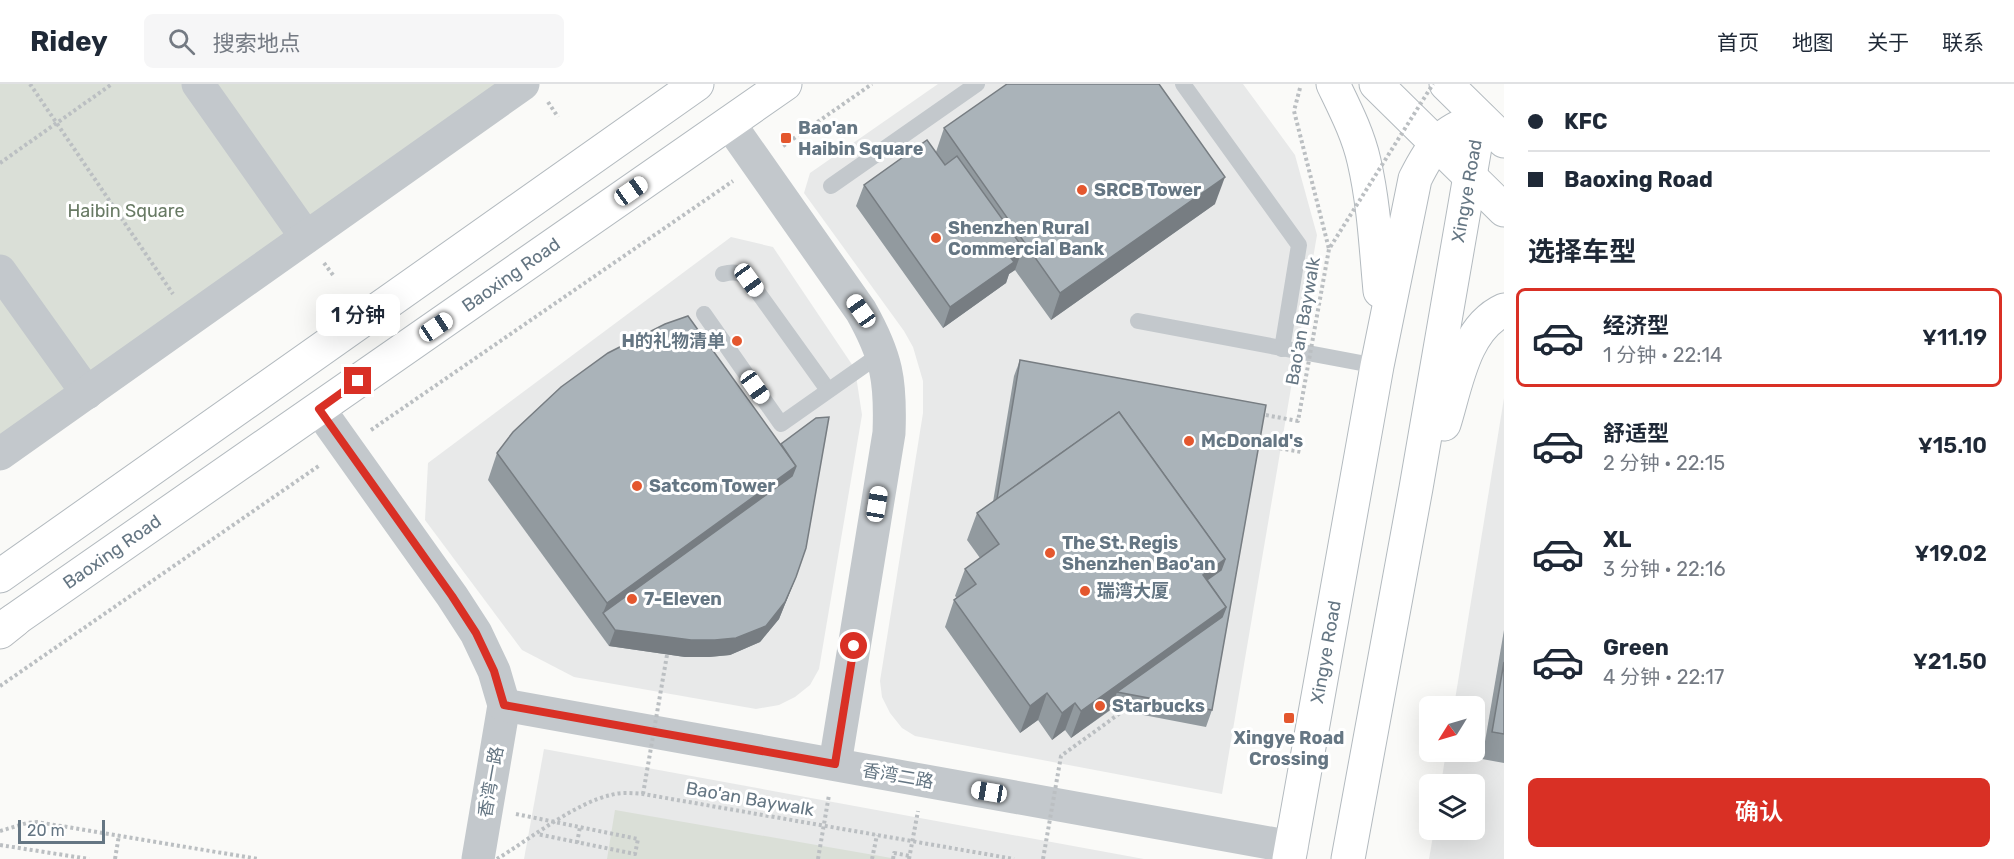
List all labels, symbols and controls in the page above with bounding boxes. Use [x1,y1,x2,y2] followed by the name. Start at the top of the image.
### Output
[144,14,564,68] search box
[30,25,108,58] text: Ridey
[165,25,198,58] icon: search
[213,30,301,57] text: 搜索地点
[1717,30,1759,55] text: 首页
[1792,30,1834,55] text: 地图
[1867,30,1909,55] text: 关于
[1942,30,1984,55] text: 联系
[1564,108,1608,135] text: KFC
[798,117,924,160] place label: Bao'an Haibin Square
[779,131,793,145] marker: Bao'an Haibin Square
[1447,138,1487,244] street label: Xingye Road
[1564,166,1713,193] text: Baoxing Road
[611,173,651,209] car
[1094,179,1201,201] place label: SRCB Tower
[1075,183,1089,197] marker: SRCB Tower
[68,200,184,222] park label: Haibin Square
[948,217,1105,260] place label: Shenzhen Rural Commercial Bank
[929,231,943,245] marker: Shenzhen Rural Commercial Bank
[458,233,564,317] street label: Baoxing Road
[1528,236,1636,268] text: 选择车型
[1281,254,1325,387] street label: Bao'an Baywalk
[731,260,767,300] car
[843,291,879,331] car
[316,294,400,336] callout: 1 分钟
[331,303,385,327] text: 1 分钟
[416,309,456,345] car
[1531,311,1585,365] icon: car
[1603,312,1669,339] text: 经济型
[1922,324,1987,351] text: ¥11.19
[622,330,725,352] place label: H的礼物清单
[730,334,744,348] marker: H的礼物清单
[1603,343,1722,367] text: 1 分钟 · 22:14
[344,367,371,394] route end
[737,367,773,407] car
[1531,419,1585,473] icon: car
[1603,420,1669,447] text: 舒适型
[1201,430,1303,452] place label: McDonald's
[1918,432,1987,459] text: ¥15.10
[1182,434,1196,448] marker: McDonald's
[1603,451,1725,475] text: 2 分钟 · 22:15
[649,475,776,497] place label: Satcom Tower
[630,479,644,493] marker: Satcom Tower
[865,485,889,523] car
[59,510,165,594] street label: Baoxing Road
[1603,526,1631,553] text: XL
[1531,527,1585,581] icon: car
[1062,532,1216,575] place label: The St. Regis Shenzhen Bao'an
[1915,540,1987,567] text: ¥19.02
[1043,546,1057,560] marker: The St. Regis Shenzhen Bao'an
[1603,557,1726,581] text: 3 分钟 · 22:16
[1097,580,1169,602] place label: 瑞湾大厦
[1078,584,1092,598] marker: 瑞湾大厦
[644,588,722,610] place label: 7-Eleven
[625,592,639,606] marker: 7-Eleven
[1306,599,1346,705] street label: Xingye Road
[840,632,867,659] route start
[1603,634,1669,661] text: Green
[1531,635,1585,689] icon: car
[1913,648,1987,675] text: ¥21.50
[1603,665,1724,689] text: 4 分钟 · 22:17
[1112,695,1205,717] place label: Starbucks
[1419,696,1485,762] north arrow
[1419,696,1485,840] map controls
[1093,699,1107,713] marker: Starbucks
[1282,711,1296,725] marker: Xingye Road Crossing
[1234,727,1344,770] place label: Xingye Road Crossing
[474,745,508,819] street label: 香湾一路
[861,759,935,793] street label: 香湾二路
[1419,774,1485,840] button: layers
[684,777,817,821] street label: Bao'an Baywalk
[1528,778,1990,847] button: 确认
[970,780,1008,804] car
[18,817,105,844] scale bar
[27,821,65,840] text: 20 m

